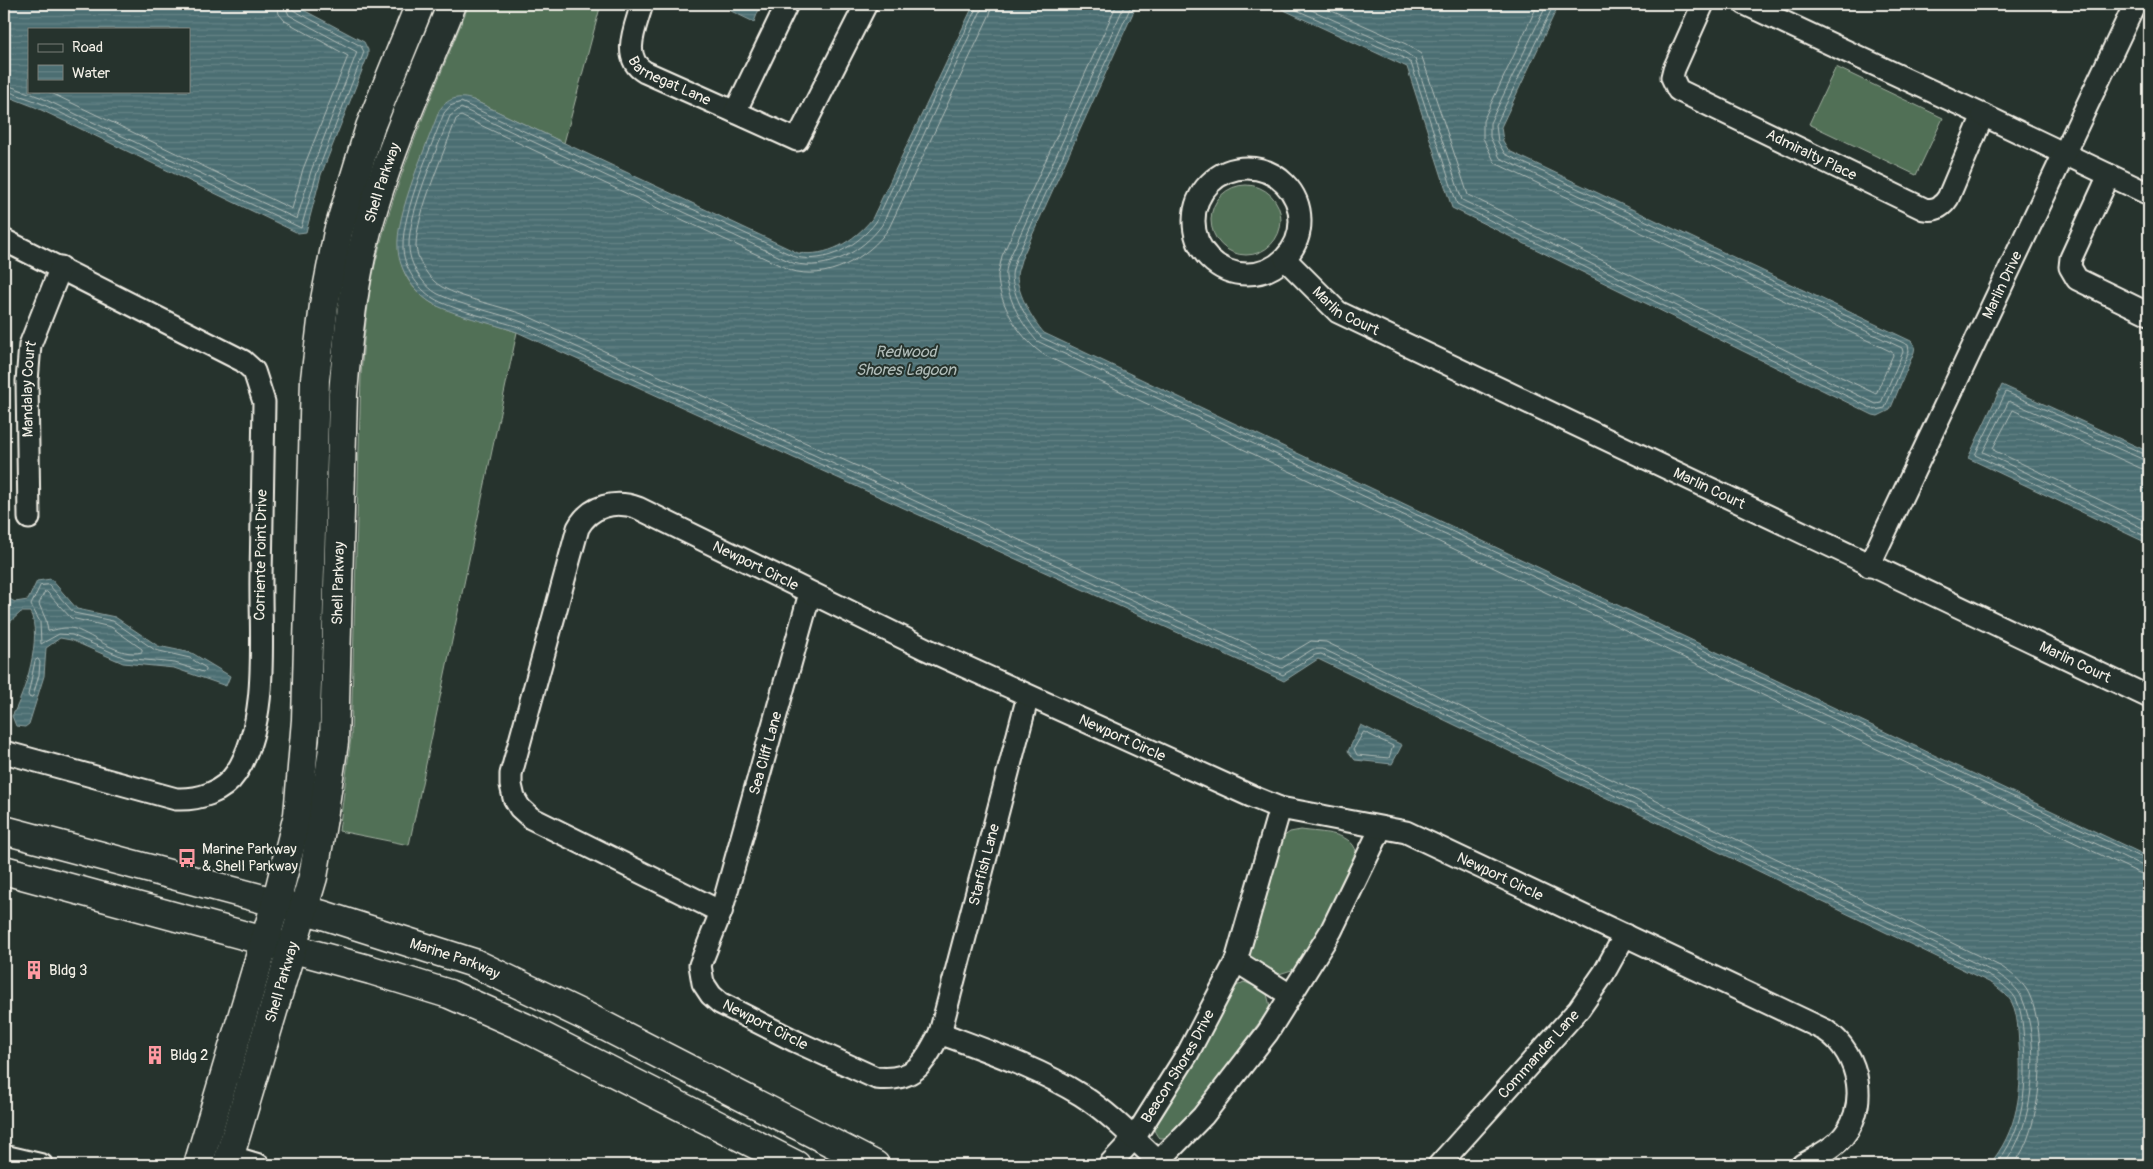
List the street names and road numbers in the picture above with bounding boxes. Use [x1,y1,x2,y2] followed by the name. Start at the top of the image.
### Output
[624,53,714,110] street label: Barnegat Lane
[1763,125,1861,185] street label: Admiralty Place
[360,139,405,225] street label: Shell Parkway
[1978,247,2027,322] street label: Marlin Drive
[1308,282,1383,340] street label: Marlin Court
[17,337,41,437] street label: Mandalay Court
[1670,463,1749,514] street label: Marlin Court
[250,489,272,621] street label: Corriente Point Drive
[710,537,802,595] street label: Newport Circle
[328,541,349,625] street label: Shell Parkway
[2036,637,2115,688] street label: Marlin Court
[745,709,786,797] street label: Sea Cliff Lane
[1076,710,1169,766] street label: Newport Circle
[964,821,1004,908] street label: Starfish Lane
[1454,848,1547,905] street label: Newport Circle
[407,934,504,984] street label: Marine Parkway
[261,939,303,1025] street label: Shell Parkway
[719,995,811,1055] street label: Newport Circle
[1494,1005,1584,1103] street label: Commander Lane
[1137,1006,1219,1126] street label: Beacon Shores Drive

